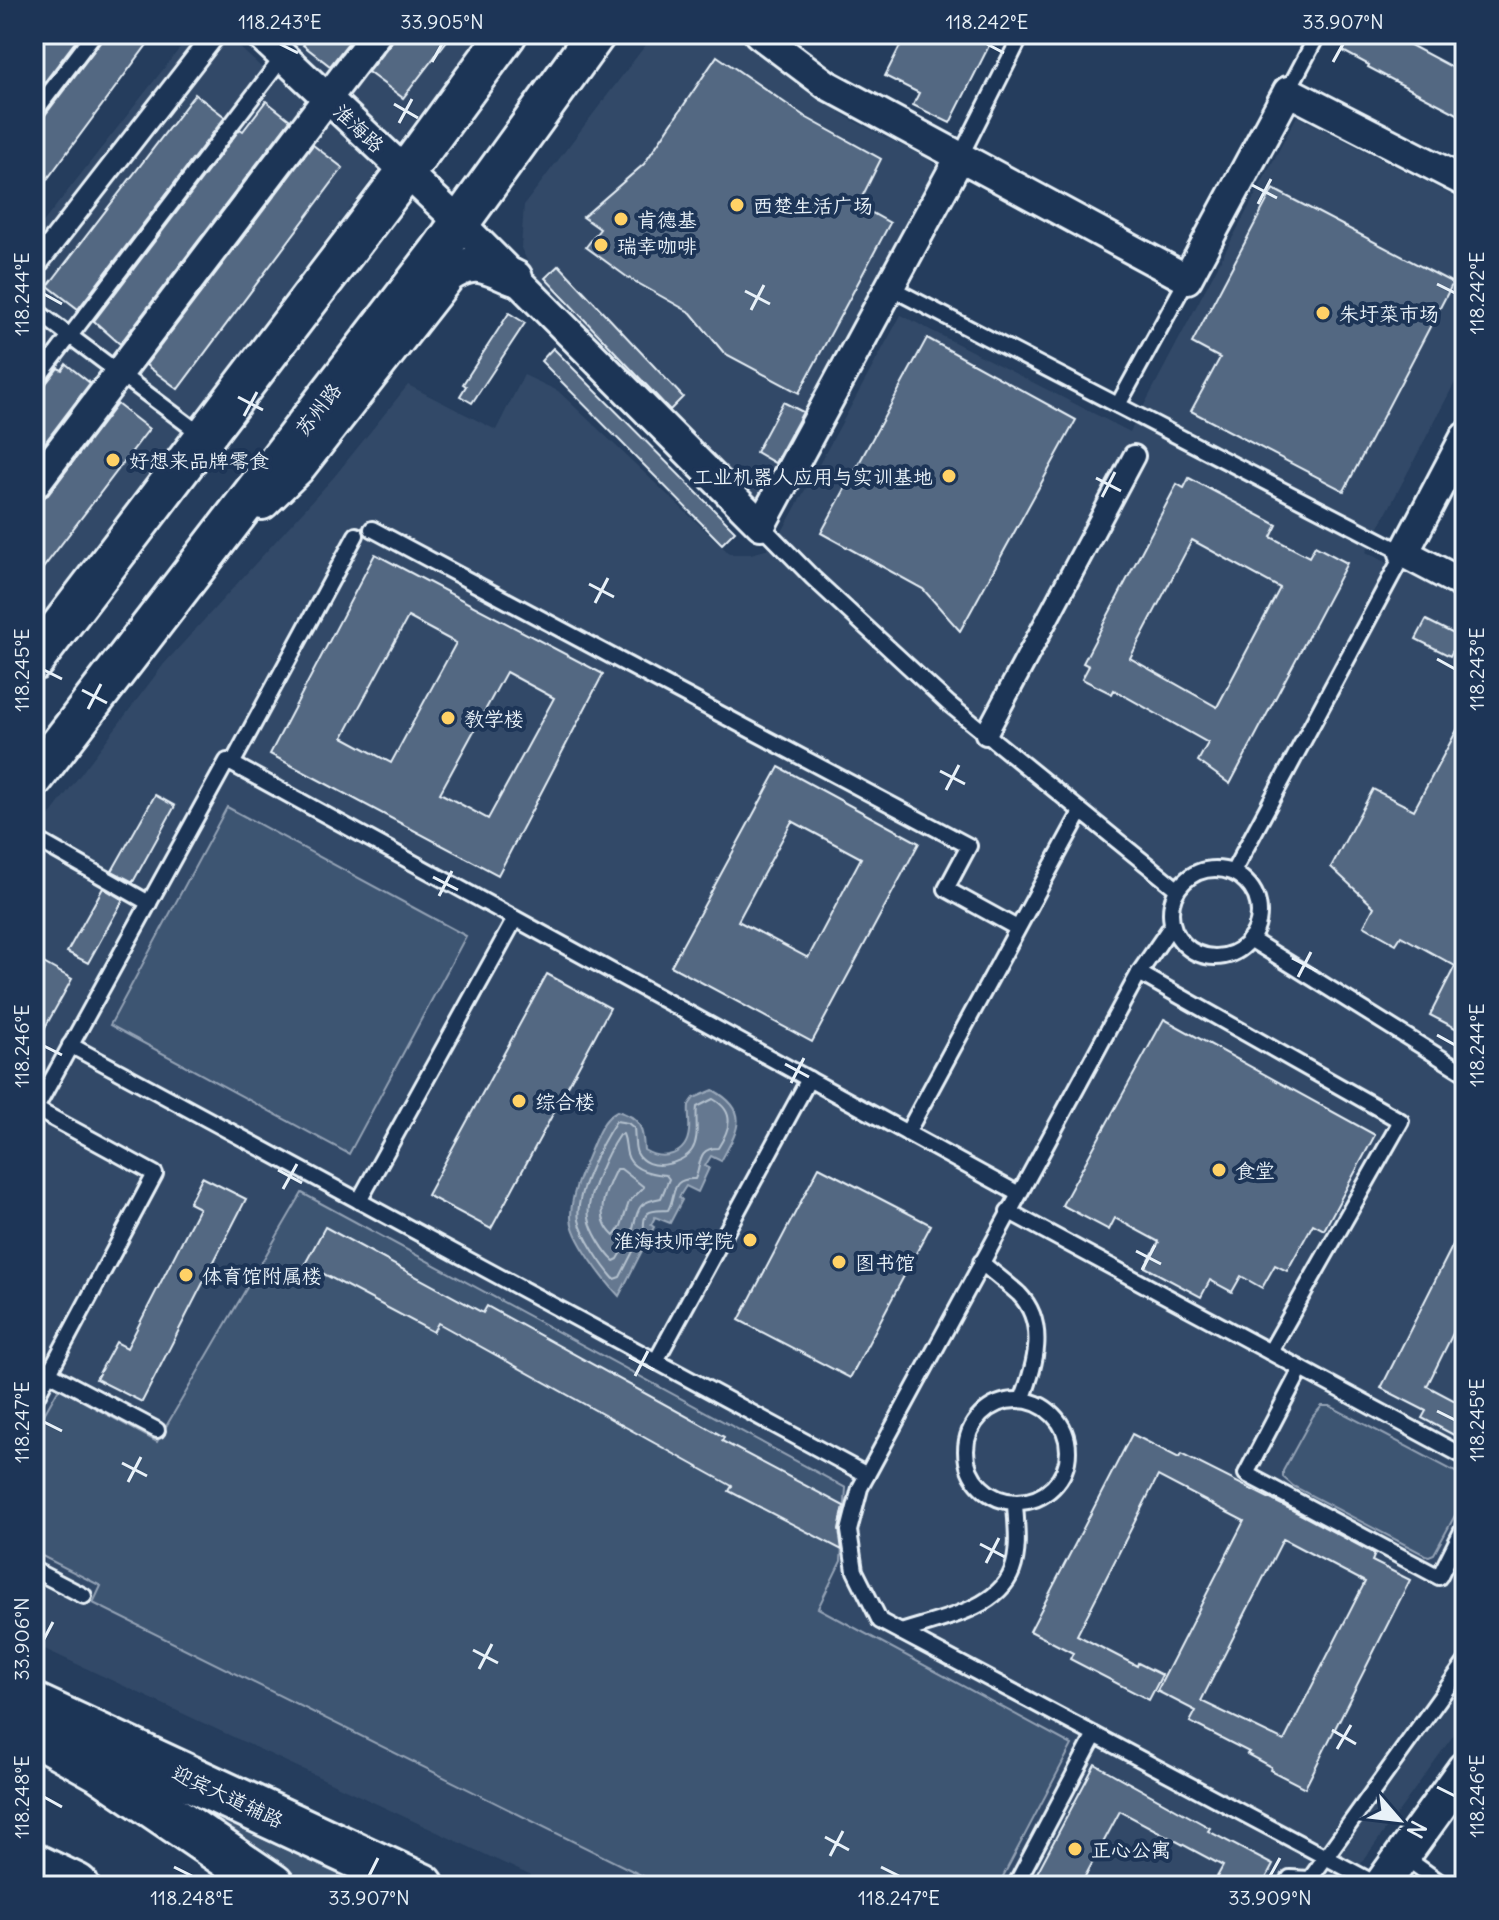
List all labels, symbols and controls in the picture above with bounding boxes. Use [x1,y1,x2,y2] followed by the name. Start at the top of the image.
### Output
[238,9,322,34] text: 118.243°E
[400,9,484,34] text: 33.905°N
[945,9,1029,34] text: 118.242°E
[1302,9,1384,34] text: 33.907°N
[329,98,390,158] street label: 淮海路
[753,193,873,218] place label: 西楚生活广场
[728,196,746,214] marker: 西楚生活广场
[637,207,697,232] place label: 肯德基
[612,210,630,228] marker: 肯德基
[617,233,697,258] place label: 瑞幸咖啡
[592,236,610,254] marker: 瑞幸咖啡
[1464,251,1489,335] text: 118.242°E
[9,252,34,336] text: 118.244°E
[1339,301,1439,326] place label: 朱圩菜市场
[1314,304,1332,322] marker: 朱圩菜市场
[290,377,347,440] street label: 苏州路
[129,448,269,473] place label: 好想来品牌零食
[104,451,122,469] marker: 好想来品牌零食
[693,464,933,489] place label: 工业机器人应用与实训基地
[940,467,958,485] marker: 工业机器人应用与实训基地
[1464,627,1489,711] text: 118.243°E
[9,628,34,712] text: 118.245°E
[464,706,524,731] place label: 教学楼
[439,709,457,727] marker: 教学楼
[1464,1003,1489,1087] text: 118.244°E
[9,1004,34,1088] text: 118.246°E
[535,1089,595,1114] place label: 综合楼
[510,1092,528,1110] marker: 综合楼
[1235,1158,1275,1183] place label: 食堂
[1210,1161,1228,1179] marker: 食堂
[614,1228,734,1253] place label: 淮海技师学院
[741,1231,759,1249] marker: 淮海技师学院
[855,1250,915,1275] place label: 图书馆
[830,1253,848,1271] marker: 图书馆
[202,1263,322,1288] place label: 体育馆附属楼
[177,1266,195,1284] marker: 体育馆附属楼
[1464,1378,1489,1462] text: 118.245°E
[9,1381,34,1463] text: 118.247°E
[9,1597,34,1681] text: 33.906°N
[1464,1754,1489,1838] text: 118.246°E
[9,1755,34,1839] text: 118.248°E
[168,1759,289,1833] street label: 迎宾大道辅路
[1359,1780,1439,1860] north arrow
[1401,1816,1433,1843] text: N
[1091,1837,1171,1862] place label: 正心公寓
[1066,1840,1084,1858] marker: 正心公寓
[150,1885,234,1910] text: 118.248°E
[328,1885,410,1910] text: 33.907°N
[858,1885,940,1910] text: 118.247°E
[1228,1885,1312,1910] text: 33.909°N

